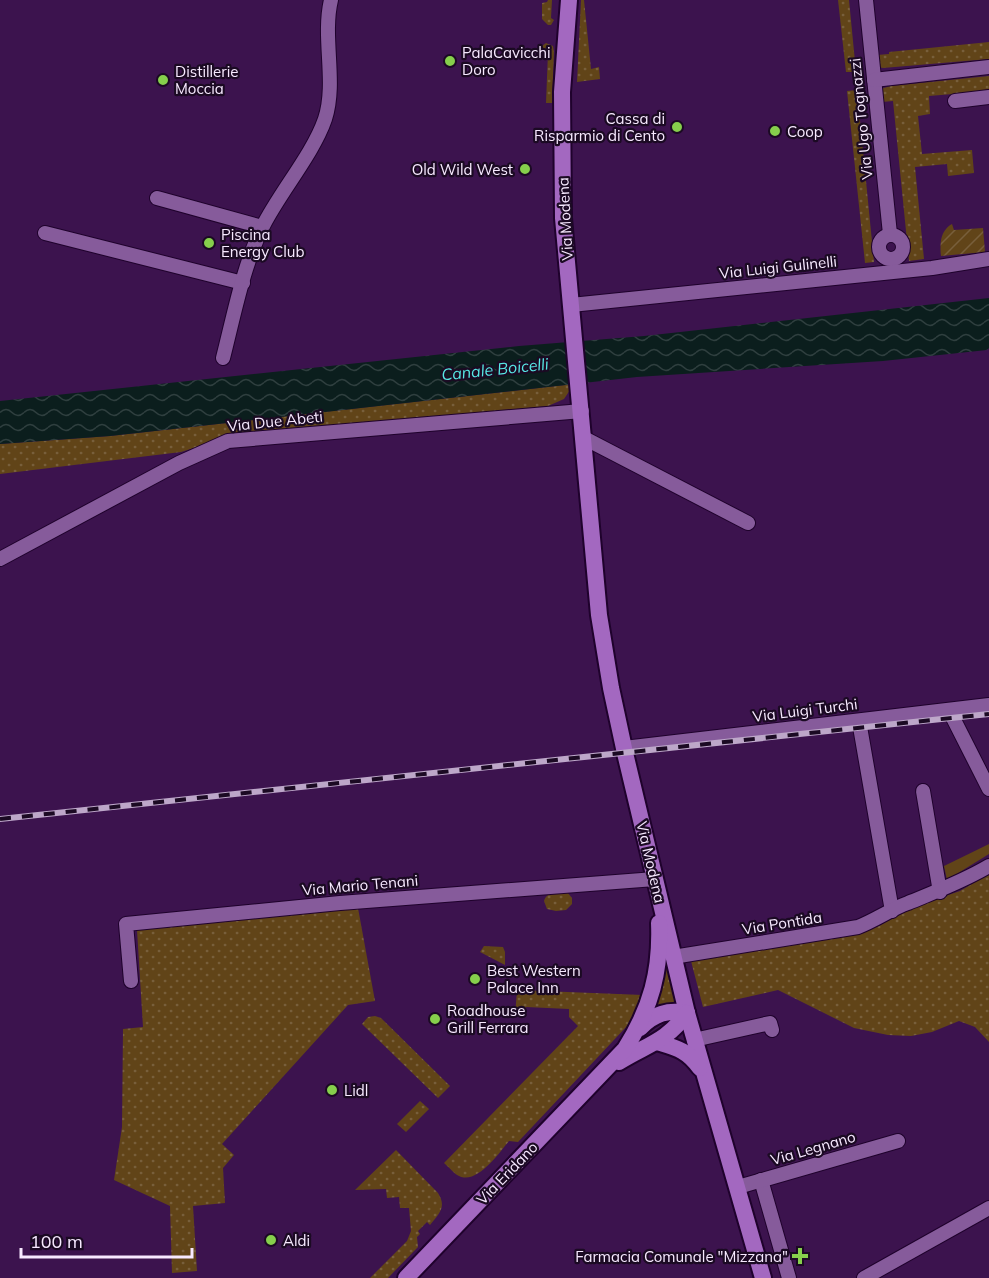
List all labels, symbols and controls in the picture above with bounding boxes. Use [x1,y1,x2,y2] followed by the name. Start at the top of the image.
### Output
[462,43,551,79] place label: PalaCavicchi Doro
[443,54,457,68] marker: PalaCavicchi Doro
[845,57,877,181] street label: Via Ugo Tognazzi
[175,62,238,98] place label: Distillerie Moccia
[156,73,170,87] marker: Distillerie Moccia
[534,109,665,145] place label: Cassa di Risparmio di Cento
[670,120,684,134] marker: Cassa di Risparmio di Cento
[787,122,823,141] place label: Coop
[768,124,782,138] marker: Coop
[412,160,513,179] place label: Old Wild West
[518,162,532,176] marker: Old Wild West
[553,177,577,261] street label: Via Modena
[221,225,305,261] place label: Piscina Energy Club
[202,236,216,250] marker: Piscina Energy Club
[718,251,838,283] street label: Via Luigi Gulinelli
[440,353,550,385] water label: Canale Boicelli
[226,407,324,435] street label: Via Due Abeti
[751,694,859,726] street label: Via Luigi Turchi
[632,819,670,905] street label: Via Modena
[301,870,419,900] street label: Via Mario Tenani
[741,907,823,939] street label: Via Pontida
[487,961,581,997] place label: Best Western Palace Inn
[468,972,482,986] marker: Best Western Palace Inn
[447,1001,529,1037] place label: Roadhouse Grill Ferrara
[428,1012,442,1026] marker: Roadhouse Grill Ferrara
[344,1081,368,1100] place label: Lidl
[325,1083,339,1097] marker: Lidl
[768,1127,858,1169] street label: Via Legnano
[472,1138,542,1208] street label: Via Eridano
[21,1221,192,1259] scale bar
[30,1230,83,1253] text: 100 m
[283,1231,310,1250] place label: Aldi
[264,1233,278,1247] marker: Aldi
[575,1247,788,1266] place label: Farmacia Comunale "Mizzana"
[793,1249,807,1263] marker: Farmacia Comunale "Mizzana"

